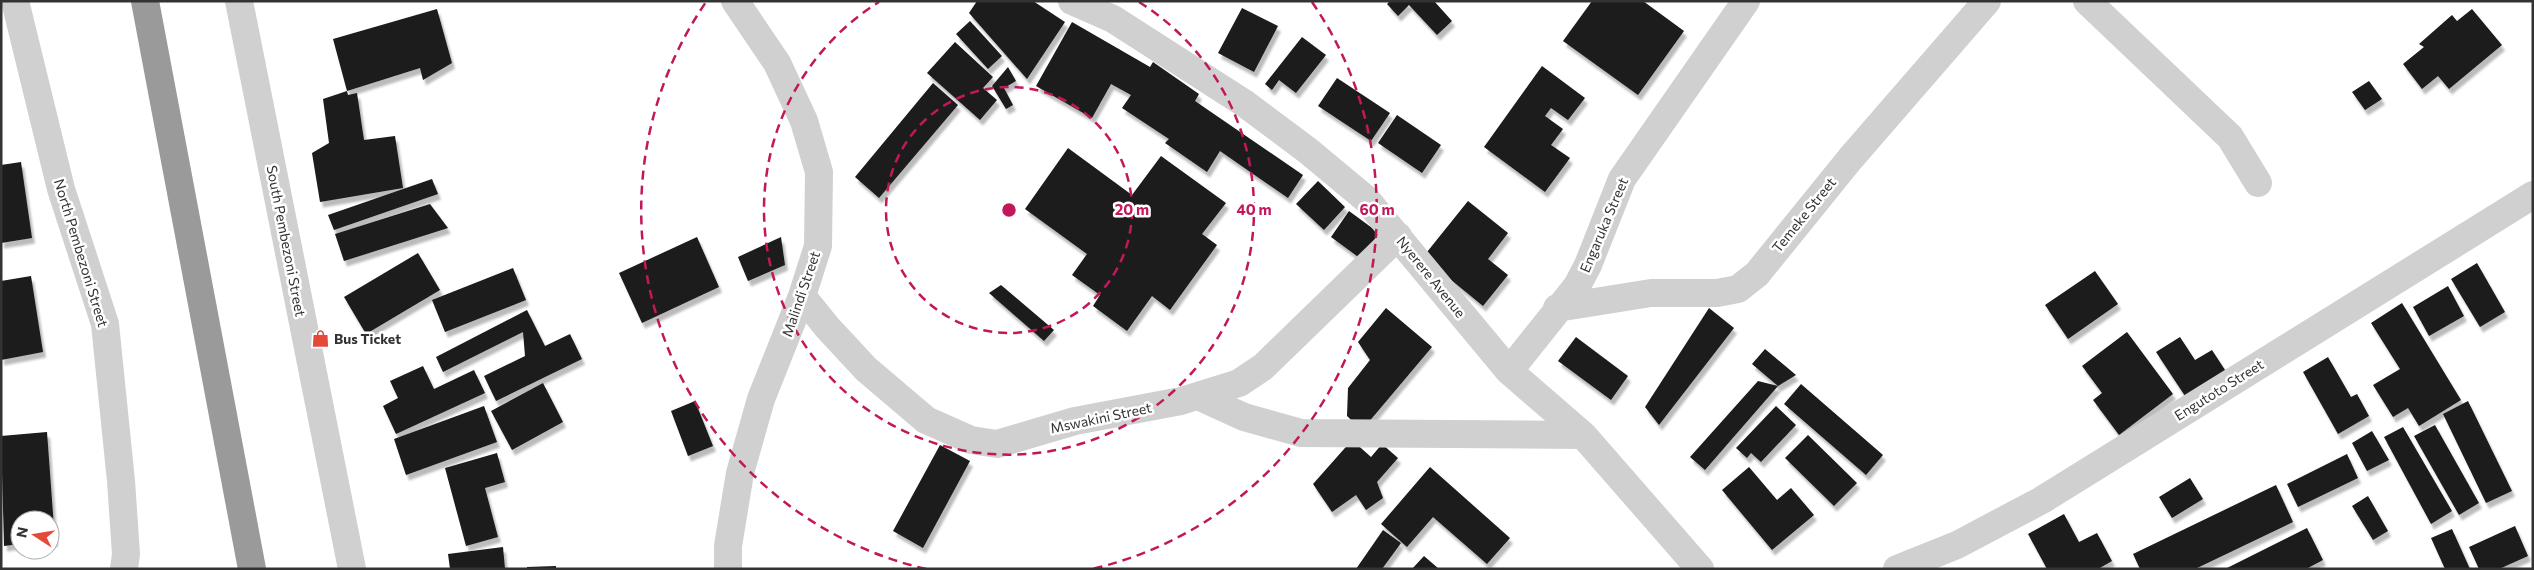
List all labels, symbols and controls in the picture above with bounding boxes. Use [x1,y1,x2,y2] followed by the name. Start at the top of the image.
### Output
[263,164,310,318] street label: South Pembezoni Street
[1768,173,1839,256] street label: Temeke Street
[1576,174,1631,275] street label: Engaruka Street
[51,177,112,329] street label: North Pembezoni Street
[1115,200,1149,218] text: 20 m
[1236,200,1272,218] text: 40 m
[1359,200,1395,218] text: 60 m
[1000,201,1018,219] centre of rings
[1393,233,1469,321] street label: Nyerere Avenue
[778,248,823,339] street label: Malindi Street
[310,329,330,349] shop icon: Bus Ticket
[334,330,401,347] place label: Bus Ticket
[2171,355,2267,424] street label: Engutoto Street
[1049,398,1153,437] street label: Mswakini Street
[10,510,60,560] north arrow
[12,525,31,539] text: N

